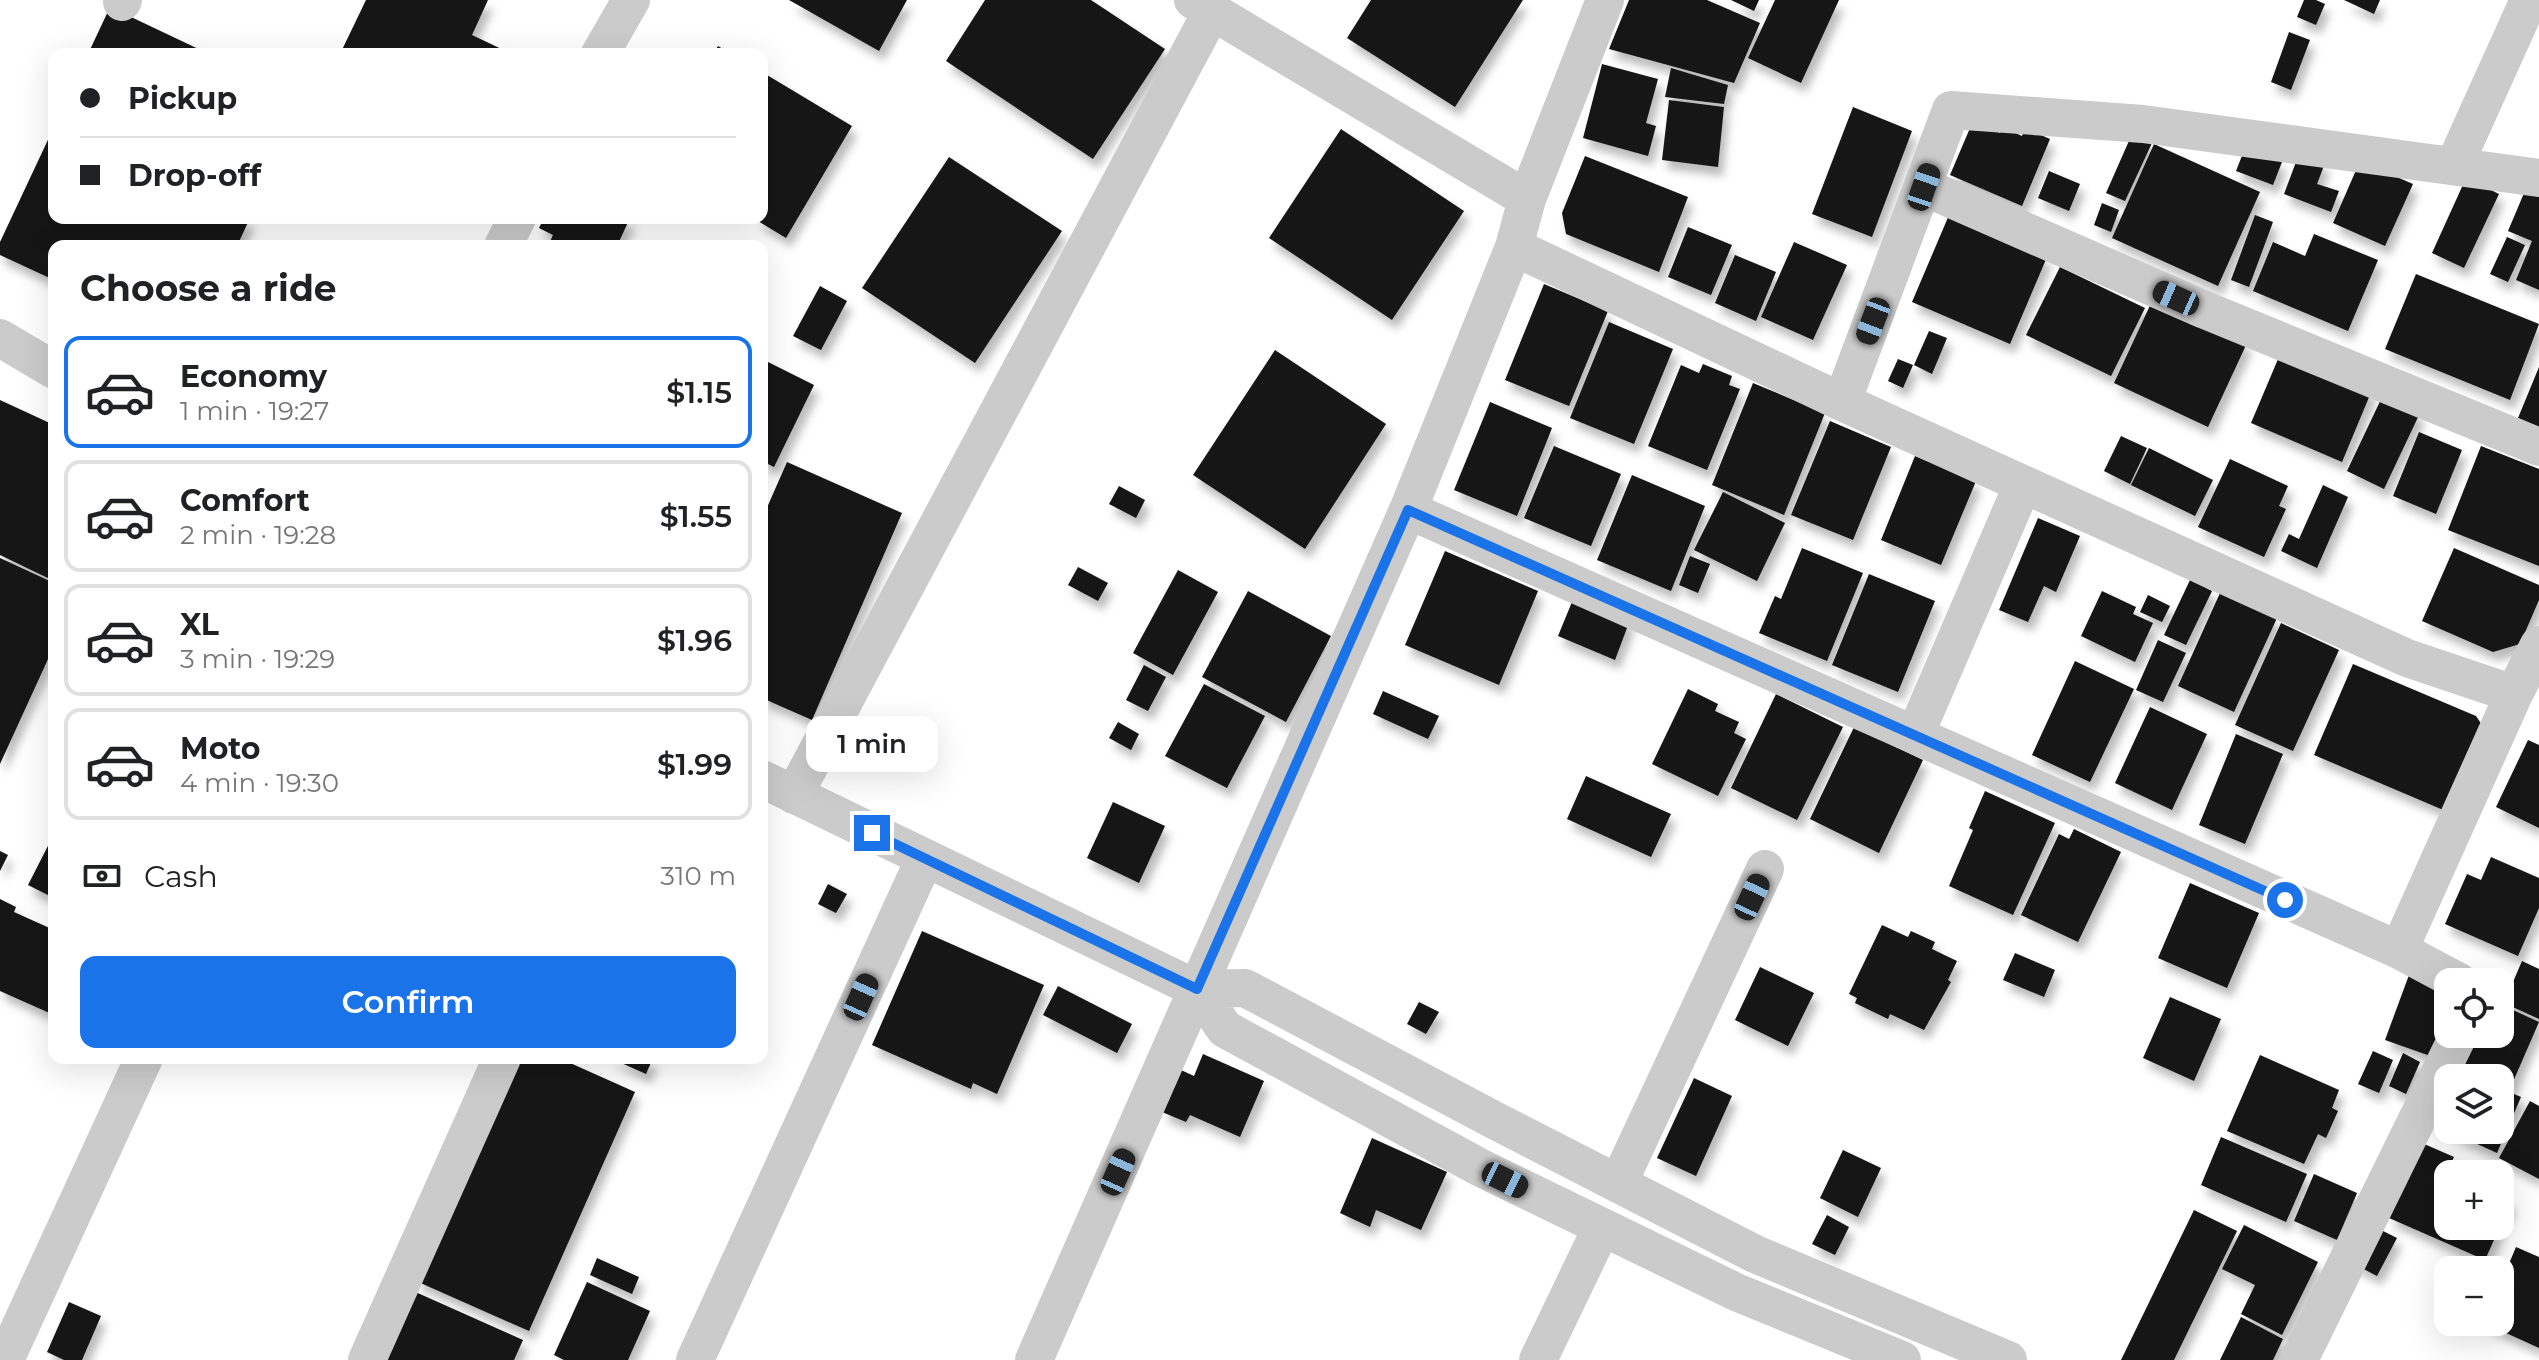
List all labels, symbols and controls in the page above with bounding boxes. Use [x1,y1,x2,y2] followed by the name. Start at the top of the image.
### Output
[128,80,237,117] text: Pickup
[128,157,261,194] text: Drop-off
[1905,160,1943,214] car
[80,266,337,310] text: Choose a ride
[2149,277,2203,319] car
[1853,294,1893,348] car
[84,356,156,428] icon: car
[180,358,327,395] text: Economy
[666,374,732,411] text: $1.15
[180,395,329,427] text: 1 min · 19:27
[84,480,156,552] icon: car
[180,482,310,519] text: Comfort
[660,498,732,535] text: $1.55
[180,519,336,551] text: 2 min · 19:28
[84,604,156,676] icon: car
[180,606,219,643] text: XL
[657,622,732,659] text: $1.96
[180,643,335,675] text: 3 min · 19:29
[806,717,938,773] callout: 1 min
[84,728,156,800] icon: car
[837,728,907,760] text: 1 min
[180,730,261,767] text: Moto
[657,746,732,783] text: $1.99
[180,767,339,799] text: 4 min · 19:30
[854,815,890,851] route end
[80,854,124,898] icon: cash
[144,858,218,895] text: Cash
[660,860,736,892] text: 310 m
[1731,870,1773,924] car
[2267,882,2303,918] route start
[80,956,736,1048] button: Confirm
[2434,968,2514,1336] map controls
[2434,968,2514,1048] button: locate
[840,970,882,1024] car
[2434,1064,2514,1144] button: layers
[1097,1145,1139,1199] car
[1478,1159,1532,1201] car
[2434,1160,2514,1240] button: +
[2434,1256,2514,1336] button: −

